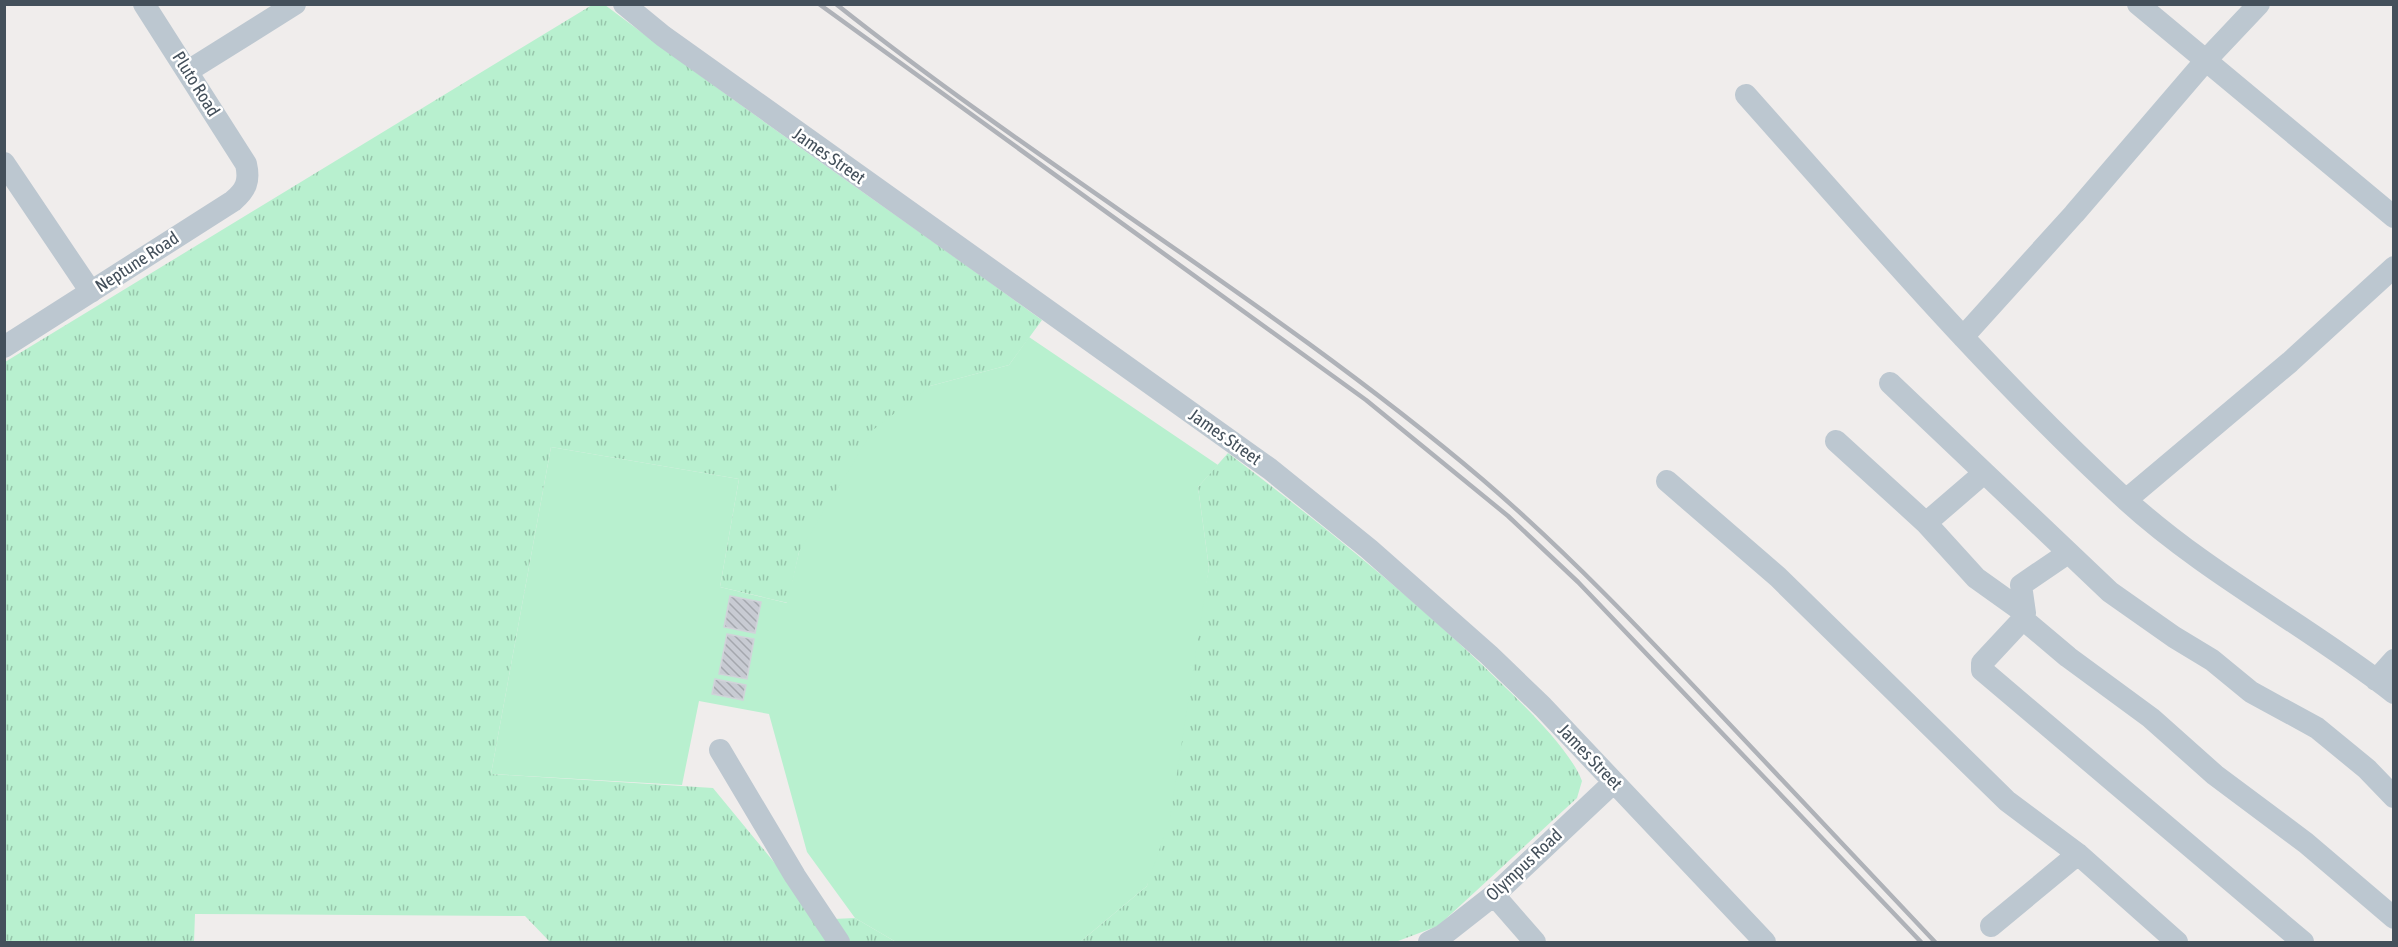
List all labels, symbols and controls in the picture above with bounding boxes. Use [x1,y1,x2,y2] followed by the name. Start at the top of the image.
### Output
[168,47,225,120] street label: Pluto Road
[789,123,870,188] street label: James Street
[91,227,182,296] street label: Neptune Road
[1185,404,1266,469] street label: James Street
[1554,719,1627,794] street label: James Street
[1481,824,1566,905] street label: Olympus Road

